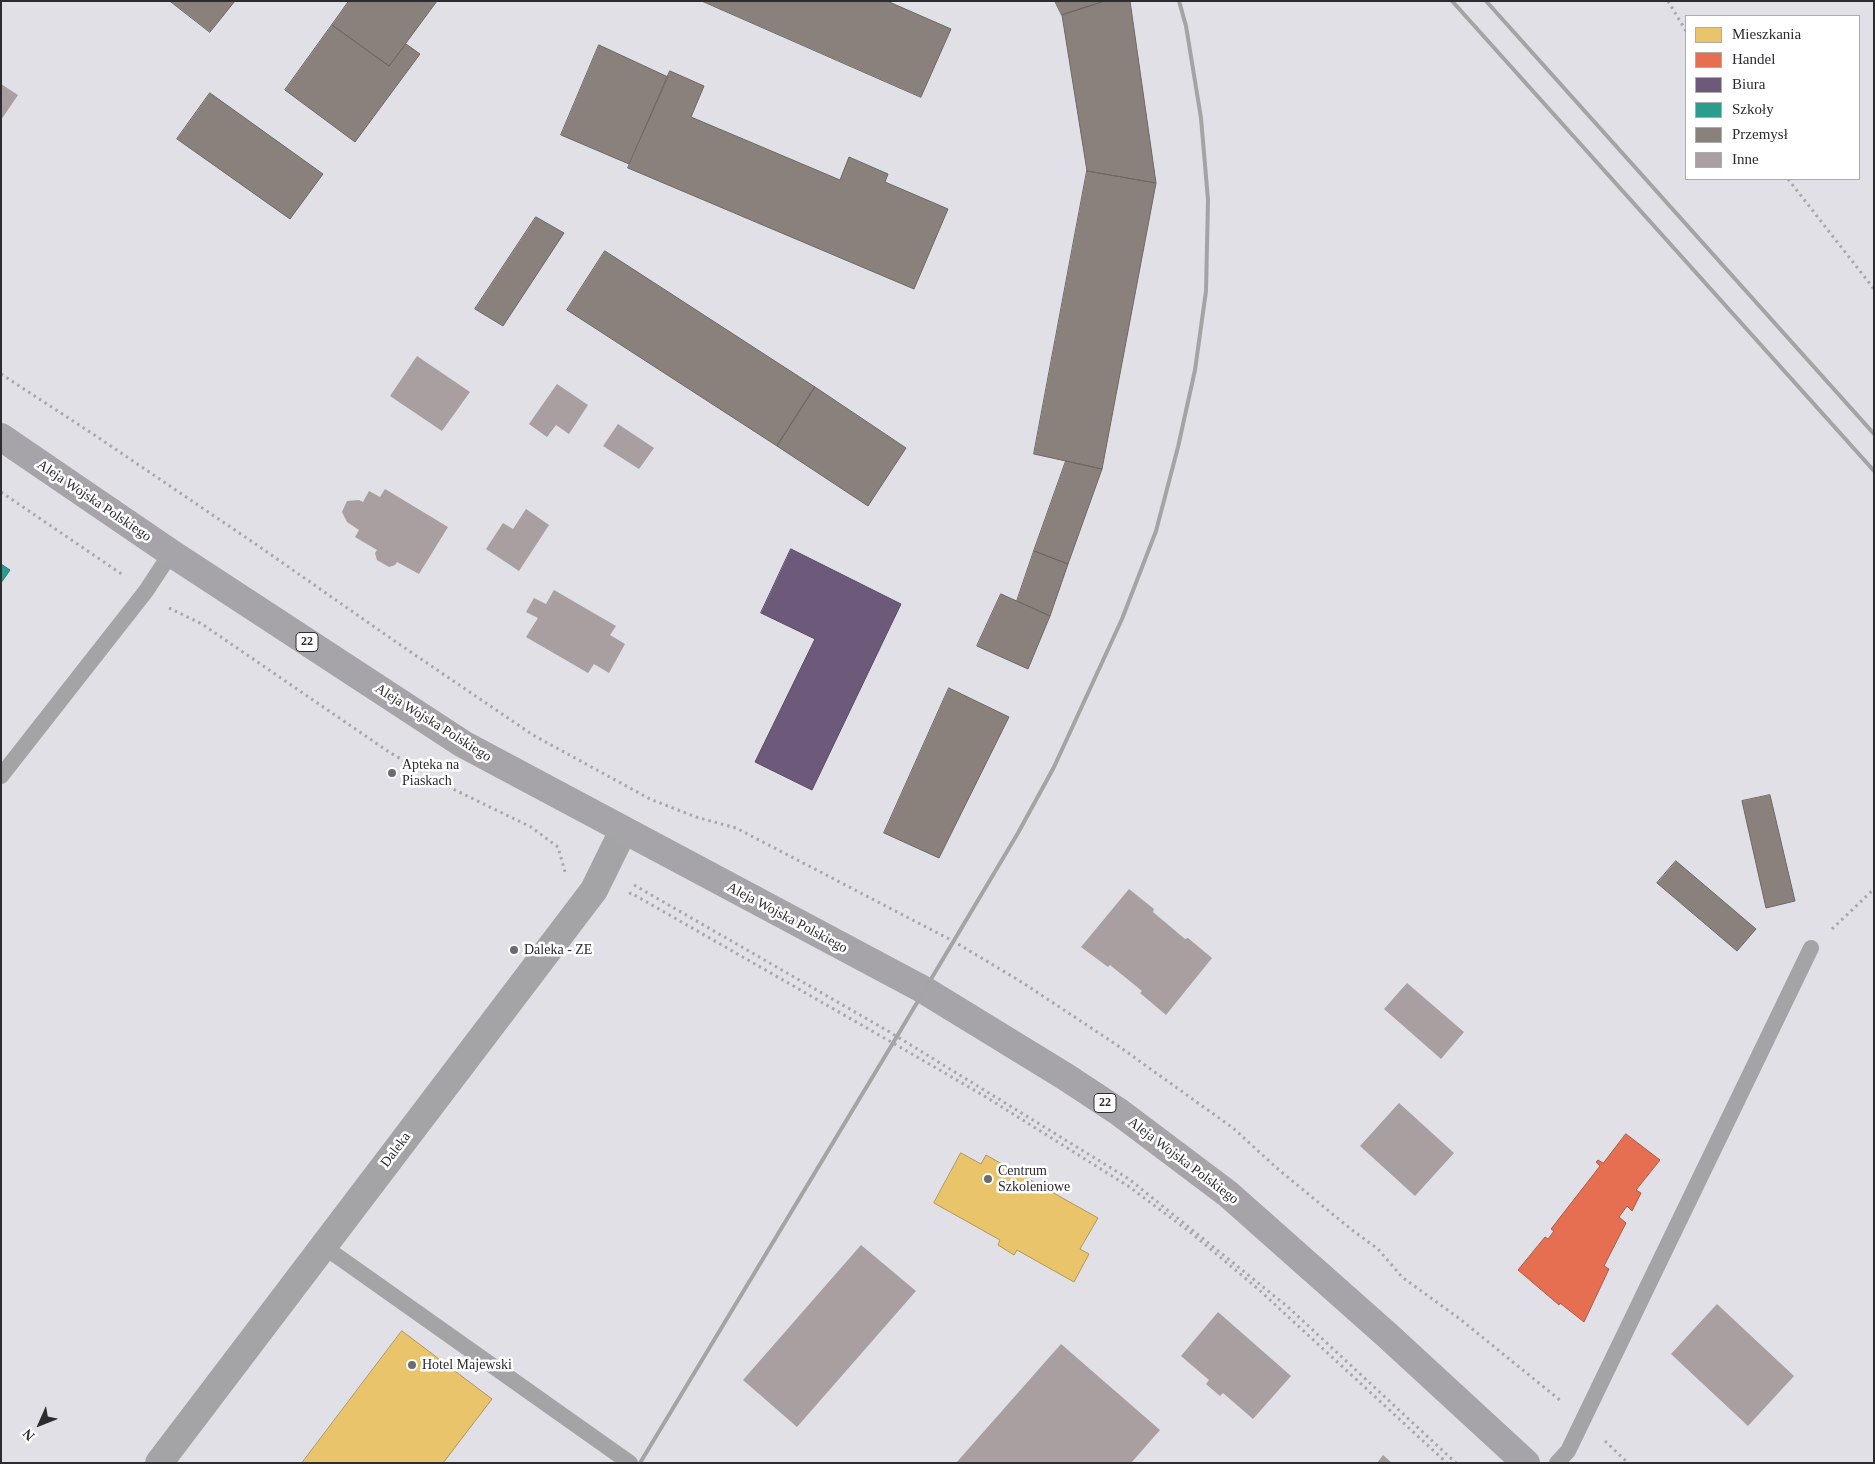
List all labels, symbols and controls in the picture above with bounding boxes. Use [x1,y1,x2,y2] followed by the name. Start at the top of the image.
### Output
[1685,15,1860,180] legend
[1732,26,1801,42] text: Mieszkania
[1732,51,1775,67] text: Handel
[1732,76,1765,92] text: Biura
[1732,101,1774,117] text: Szkoły
[1732,126,1788,142] text: Przemysł
[1732,151,1759,167] text: Inne
[34,457,154,545] street label: Aleja Wojska Polskiego
[296,632,318,652] road number: 22
[372,680,494,766] street label: Aleja Wojska Polskiego
[402,757,459,790] place label: Apteka na Piaskach
[386,767,398,779] marker: Apteka na Piaskach
[724,879,850,957] street label: Aleja Wojska Polskiego
[524,942,592,958] place label: Daleka - ZE
[508,944,520,956] marker: Daleka - ZE
[1094,1094,1116,1112] road number: 22
[1124,1114,1242,1208] street label: Aleja Wojska Polskiego
[377,1129,415,1171] street label: Daleka
[998,1163,1070,1196] place label: Centrum Szkoleniowe
[982,1173,994,1185] marker: Centrum Szkoleniowe
[422,1357,512,1373] place label: Hotel Majewski
[406,1359,418,1371] marker: Hotel Majewski
[15,1399,65,1449] north arrow
[20,1426,38,1444] text: N

